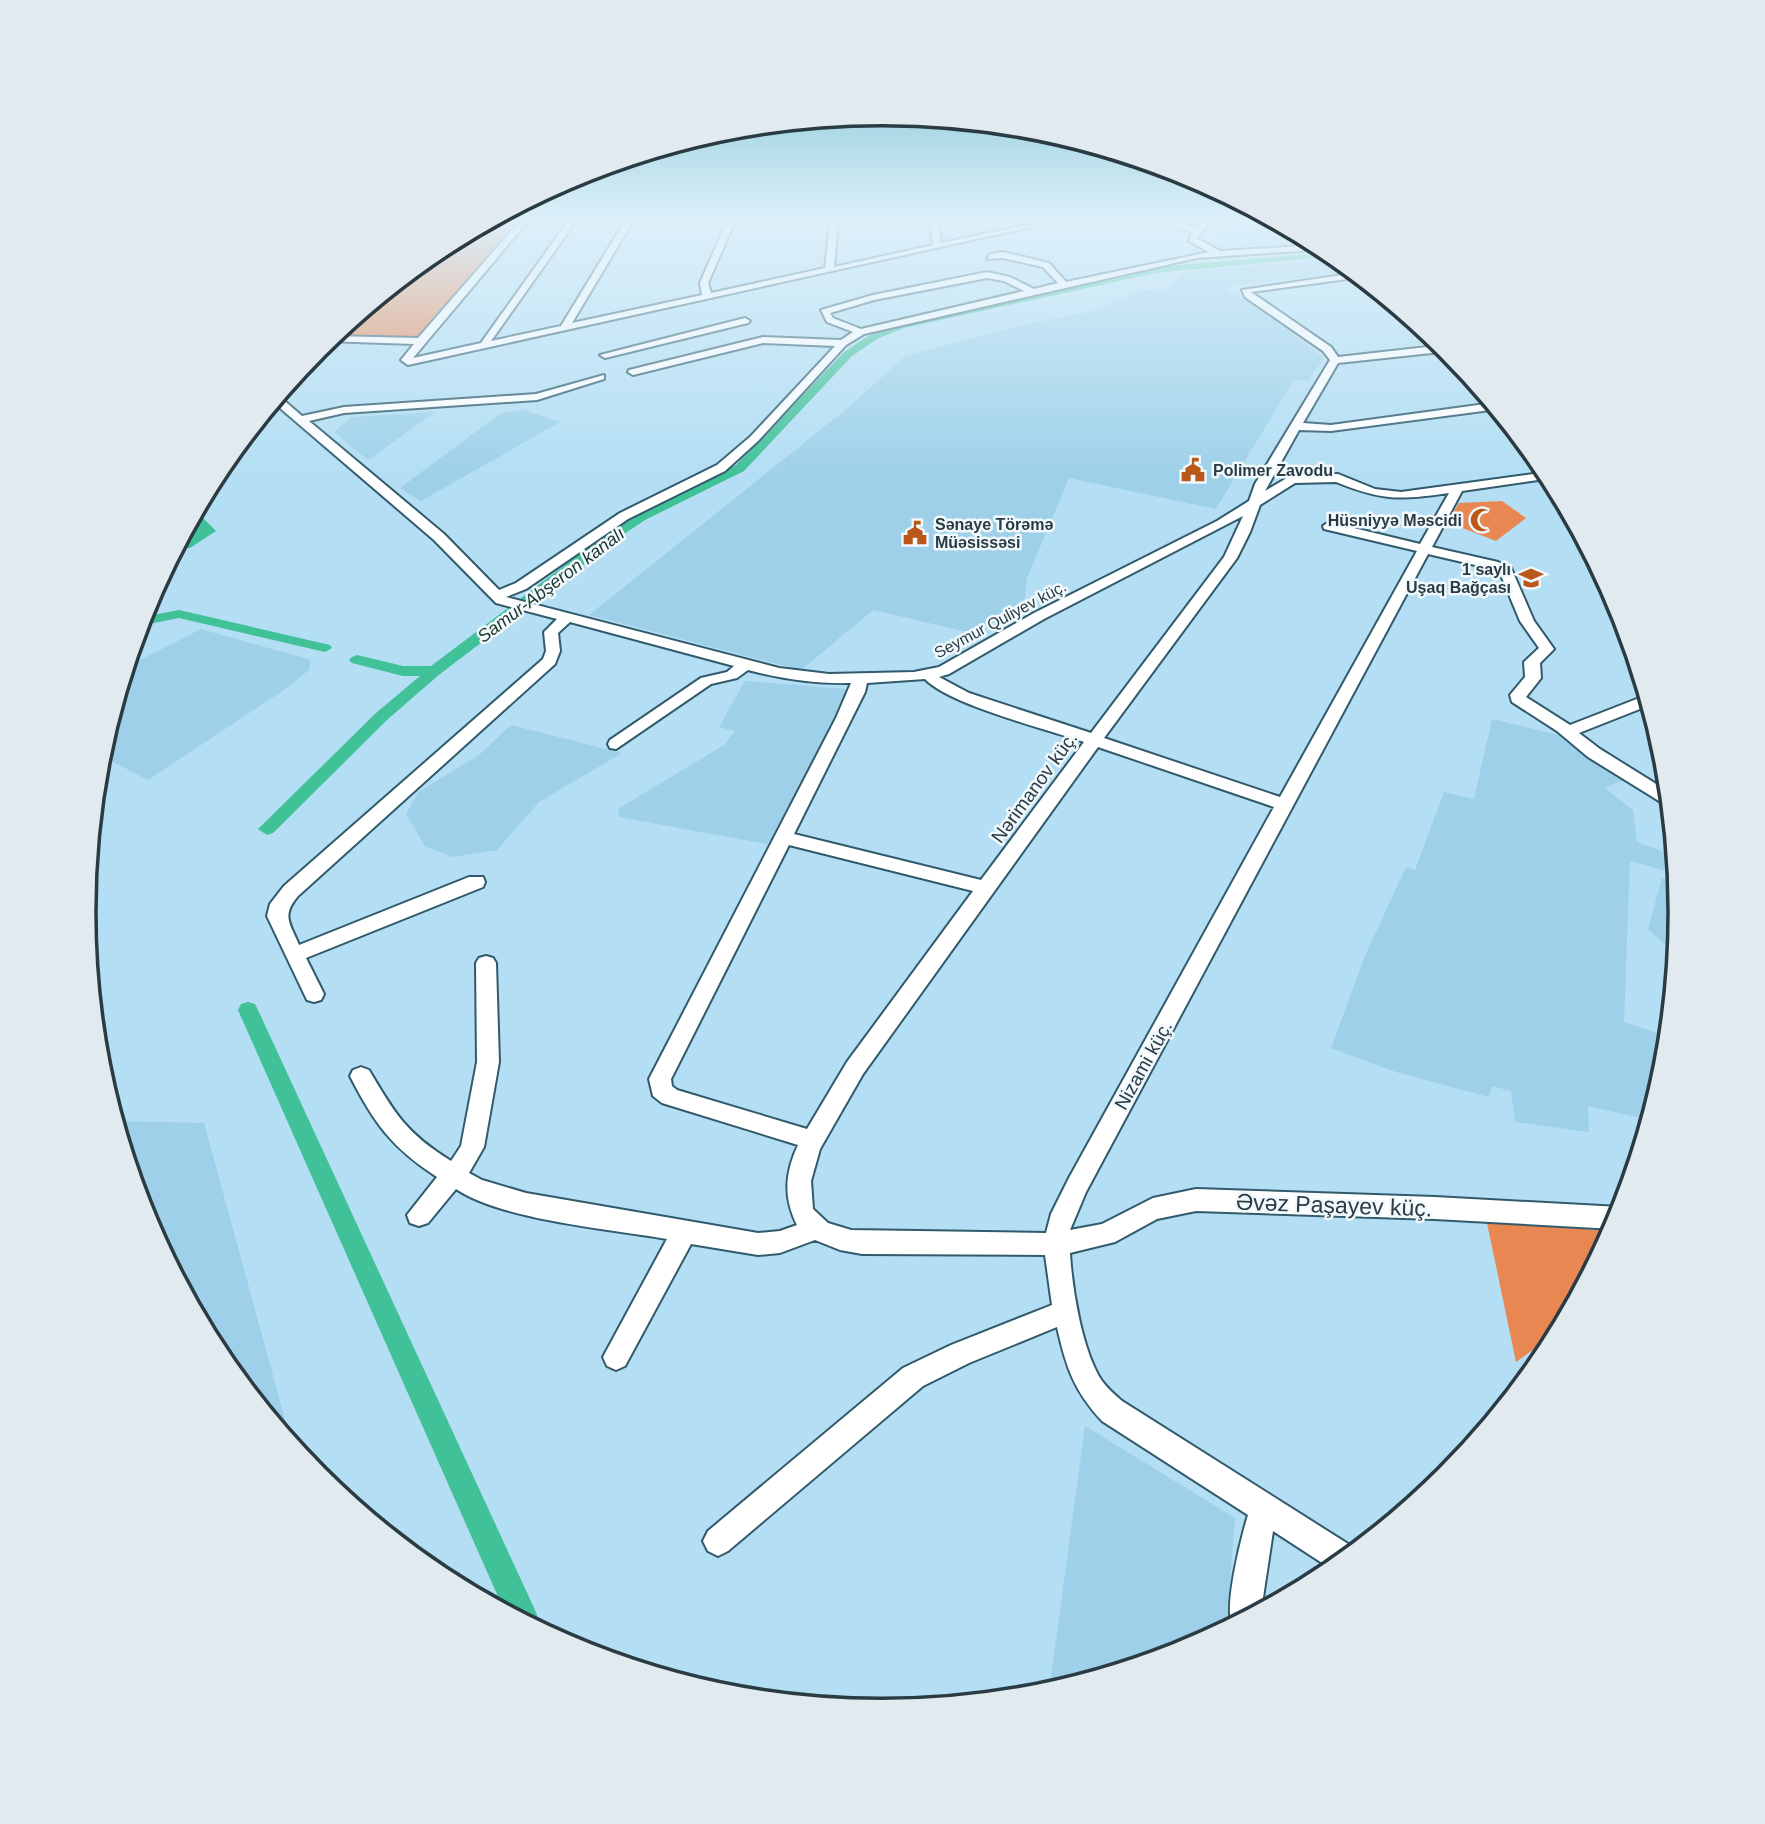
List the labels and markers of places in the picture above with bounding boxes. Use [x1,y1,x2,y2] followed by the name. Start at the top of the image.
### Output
[1179,456,1207,484] public building icon: Polimer Zavodu
[1213,462,1333,479] place label: Polimer Zavodu
[1468,506,1496,534] mosque icon: Hüsniyyə Məscidi
[1328,512,1462,529] place label: Hüsniyyə Məscidi
[935,516,1053,551] place label: Sənaye Törəmə Müəsissəsi
[901,519,929,547] public building icon: Sənaye Törəmə Müəsissəsi
[1406,561,1511,596] place label: 1 saylı Uşaq Bağçası
[1517,564,1545,592] school or university icon: 1 saylı Uşaq Bağçası

